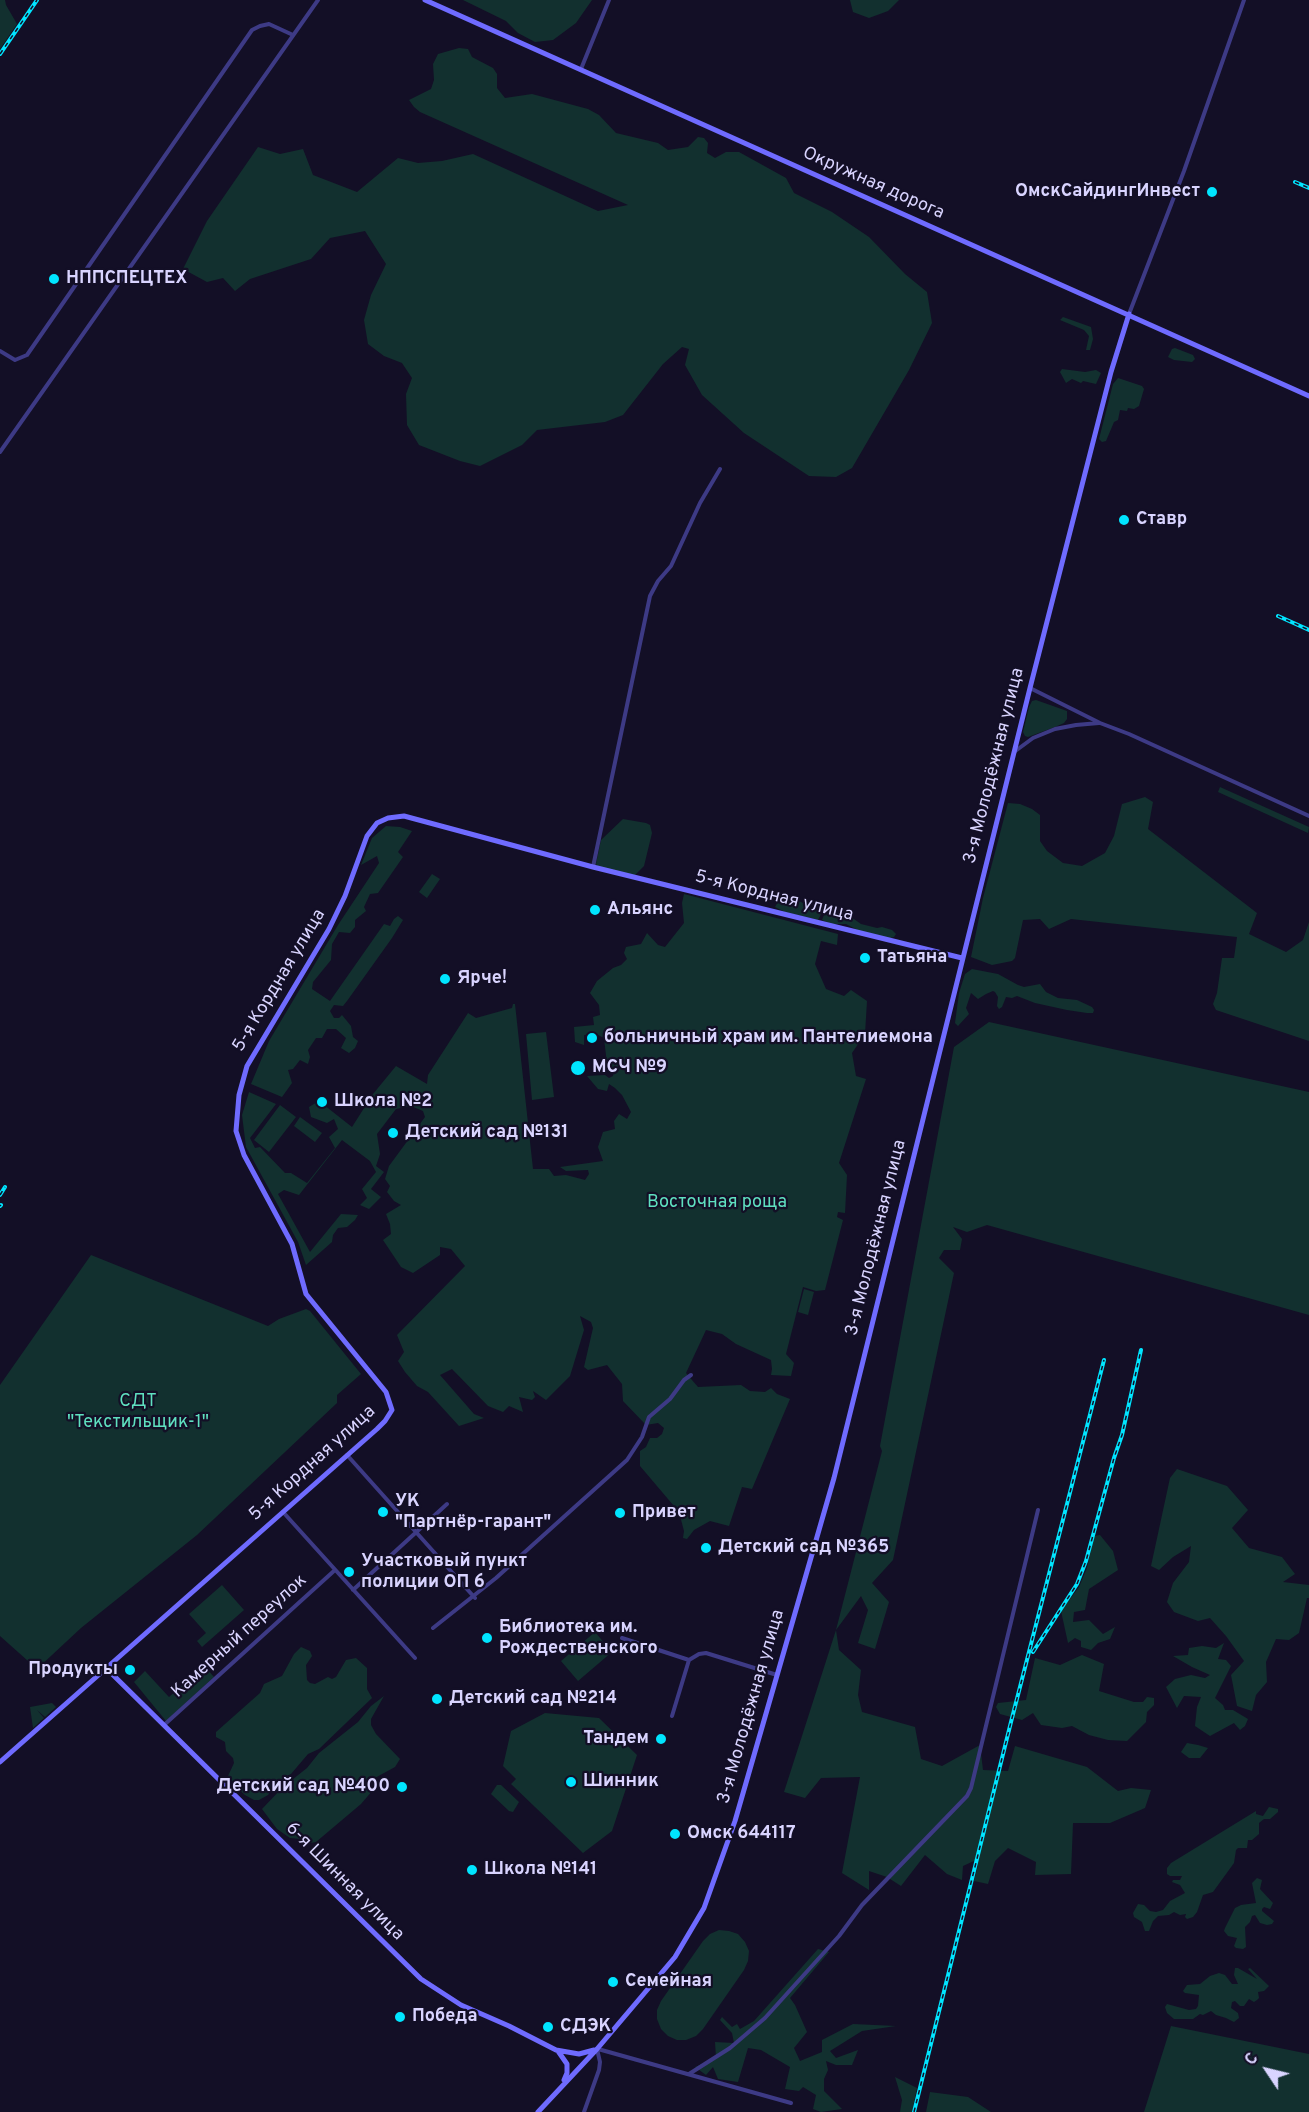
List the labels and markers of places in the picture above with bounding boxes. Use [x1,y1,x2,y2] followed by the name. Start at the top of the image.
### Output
[1015,181,1200,203] place label: ОмскСайдингИнвест
[1205,185,1219,199] marker: ОмскСайдингИнвест
[66,268,188,290] place label: НППСПЕЦТЕХ
[47,272,61,286] marker: НППСПЕЦТЕХ
[1136,509,1187,531] place label: Ставр
[1117,513,1131,527] marker: Ставр
[607,899,673,921] place label: Альянс
[588,903,602,917] marker: Альянс
[877,947,947,969] place label: Татьяна
[858,951,872,965] marker: Татьяна
[457,968,507,990] place label: Ярче!
[438,972,452,986] marker: Ярче!
[604,1027,933,1049] place label: больничный храм им. Пантелиемона
[585,1031,599,1045] marker: больничный храм им. Пантелиемона
[592,1057,667,1079] place label: МСЧ №9
[569,1059,587,1077] marker: МСЧ №9
[334,1091,432,1113] place label: Школа №2
[315,1095,329,1109] marker: Школа №2
[405,1122,568,1144] place label: Детский сад №131
[386,1126,400,1140] marker: Детский сад №131
[395,1491,551,1534] place label: УК "Партнёр-гарант"
[632,1502,696,1524] place label: Привет
[376,1505,390,1519] marker: УК "Партнёр-гарант"
[613,1506,627,1520] marker: Привет
[718,1537,889,1559] place label: Детский сад №365
[699,1541,713,1555] marker: Детский сад №365
[361,1551,527,1594] place label: Участковый пункт полиции ОП 6
[342,1565,356,1579] marker: Участковый пункт полиции ОП 6
[499,1617,658,1660] place label: Библиотека им. Рождественского
[480,1631,494,1645] marker: Библиотека им. Рождественского
[28,1659,118,1681] place label: Продукты
[123,1663,137,1677] marker: Продукты
[449,1688,617,1710] place label: Детский сад №214
[430,1692,444,1706] marker: Детский сад №214
[583,1728,649,1750] place label: Тандем
[654,1732,668,1746] marker: Тандем
[583,1771,659,1793] place label: Шинник
[564,1775,578,1789] marker: Шинник
[216,1776,390,1798] place label: Детский сад №400
[395,1780,409,1794] marker: Детский сад №400
[687,1823,796,1845] place label: Омск 644117
[668,1827,682,1841] marker: Омск 644117
[484,1859,597,1881] place label: Школа №141
[465,1863,479,1877] marker: Школа №141
[625,1971,712,1993] place label: Семейная
[606,1975,620,1989] marker: Семейная
[412,2006,477,2028] place label: Победа
[393,2010,407,2024] marker: Победа
[560,2016,611,2038] place label: СДЭК
[541,2020,555,2034] marker: СДЭК

